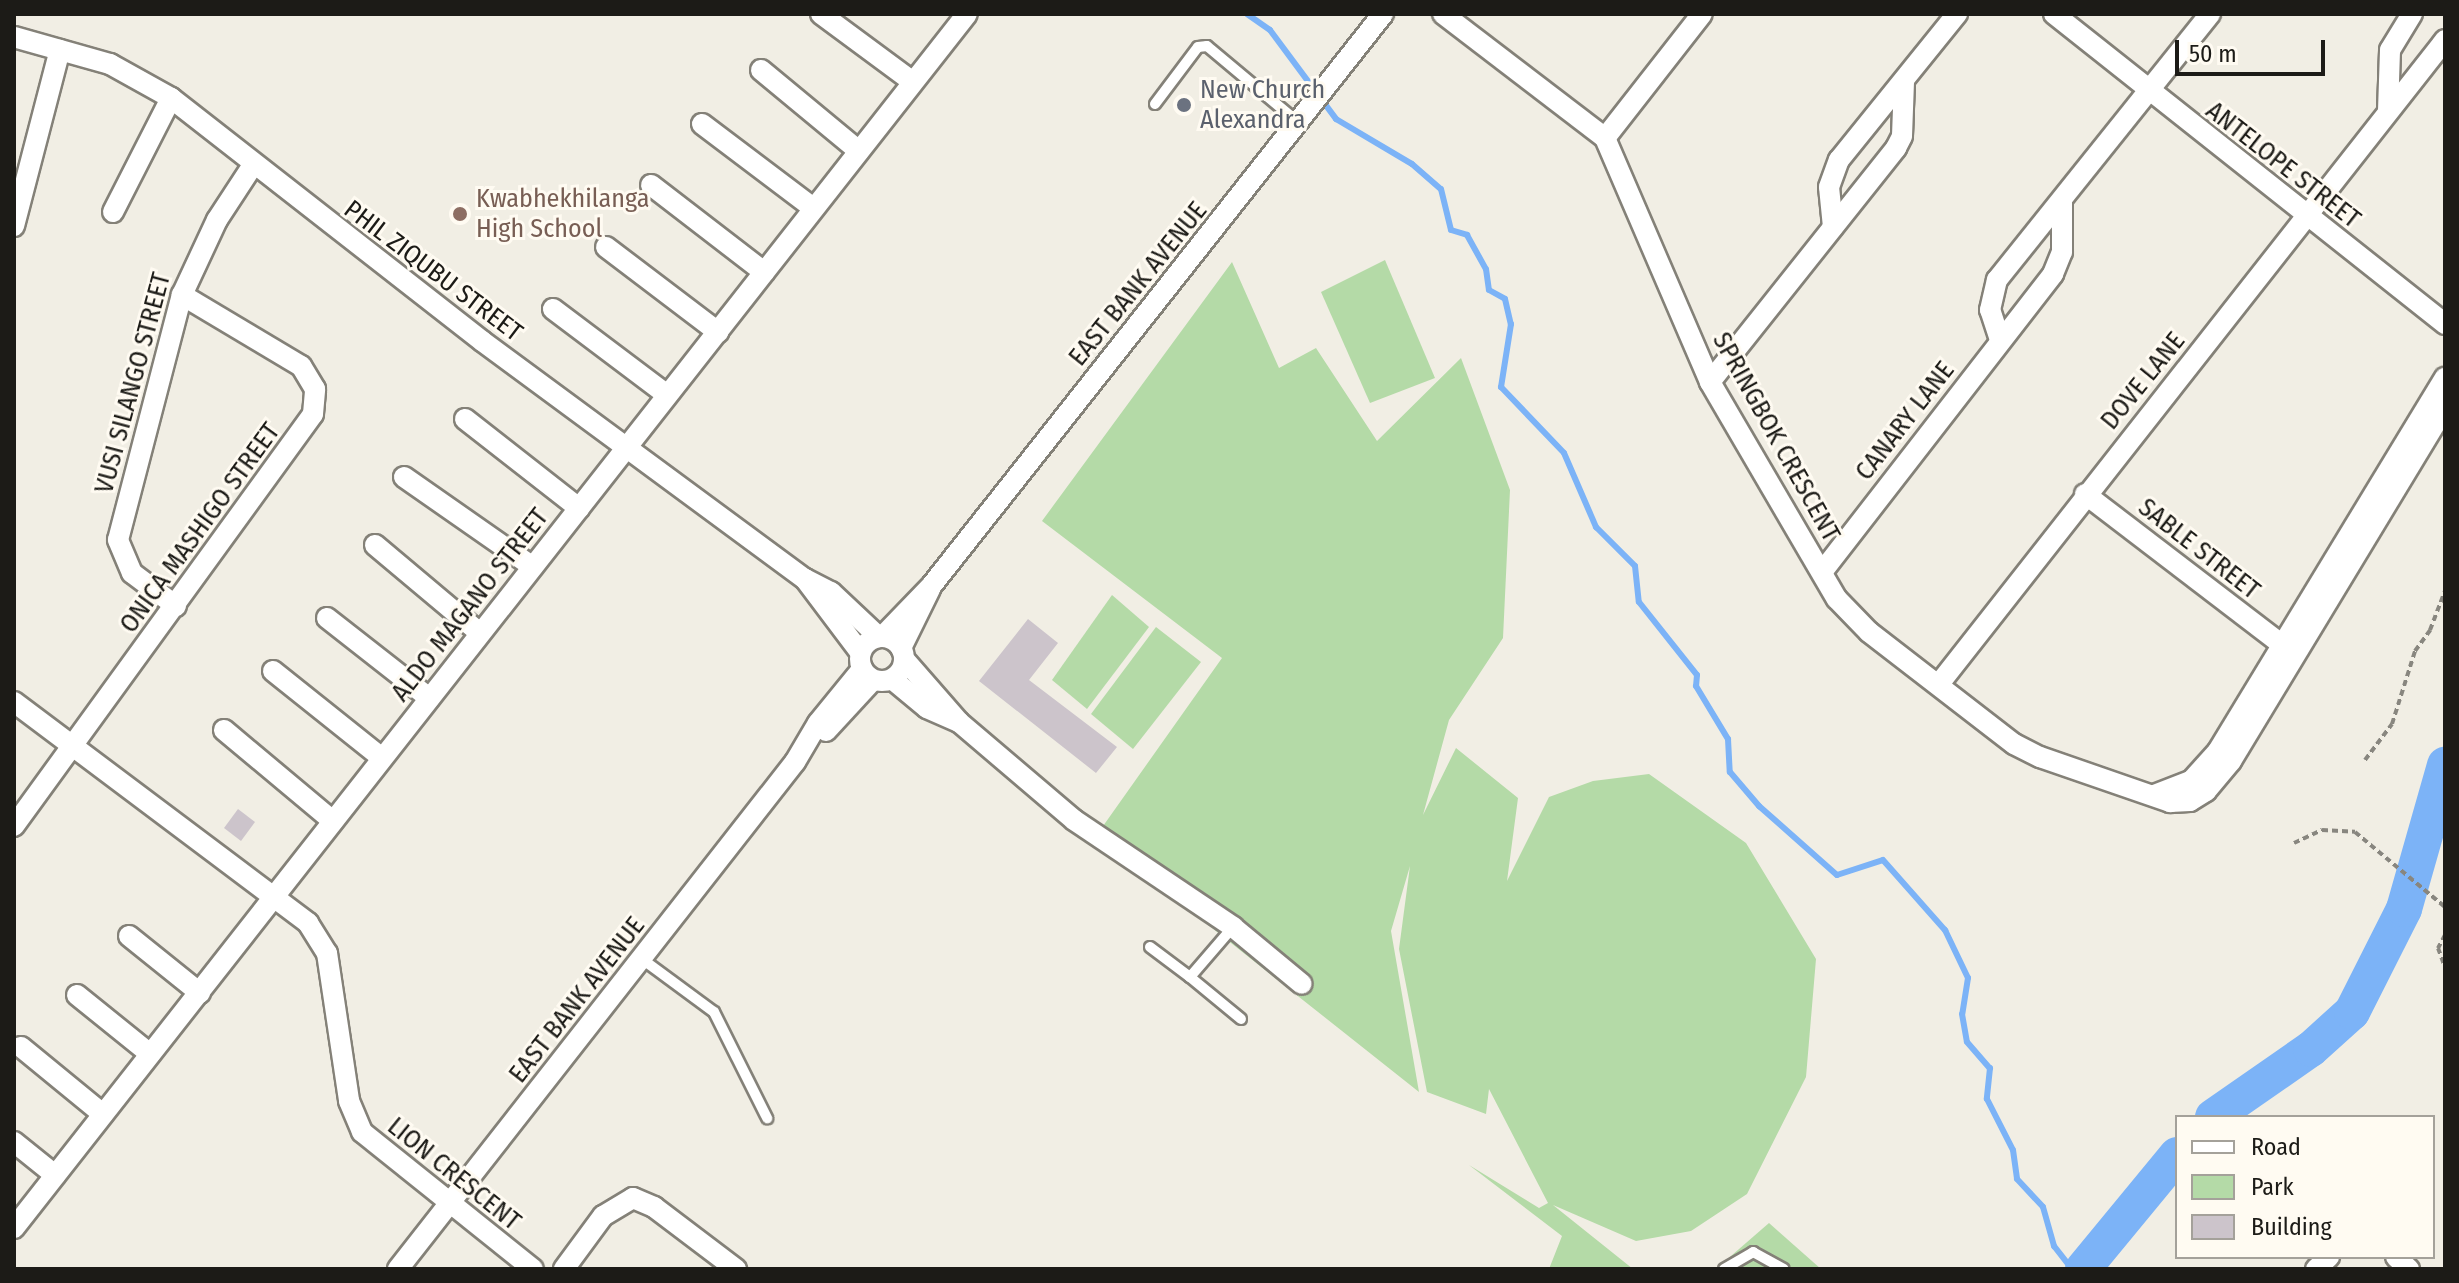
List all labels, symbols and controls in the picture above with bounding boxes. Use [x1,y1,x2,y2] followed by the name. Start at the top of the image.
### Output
[2179,24,2329,74] scale bar
[2189,40,2237,68] text: 50 m
[1200,74,1325,136] place label: New Church Alexandra
[2200,95,2366,235] street label: ANTELOPE STREET
[1175,96,1193,114] marker: New Church Alexandra
[476,183,649,244] place label: Kwabhekhilanga High School
[338,194,528,348] street label: PHIL ZIQUBU STREET
[1062,196,1214,372] street label: EAST BANK AVENUE
[451,205,469,223] marker: Kwabhekhilanga High School
[89,269,177,497] street label: VUSI SILANGO STREET
[2094,326,2192,436] street label: DOVE LANE
[1706,327,1846,547] street label: SPRINGBOK CRESCENT
[1849,355,1961,487] street label: CANARY LANE
[113,417,287,639] street label: ONICA MASHIGO STREET
[2132,492,2266,606] street label: SABLE STREET
[385,502,555,708] street label: ALDO MAGANO STREET
[503,911,651,1089] street label: EAST BANK AVENUE
[381,1111,527,1237] street label: LION CRESCENT
[2175,1115,2435,1259] legend
[2251,1133,2301,1161] text: Road
[2251,1173,2294,1201] text: Park
[2251,1213,2332,1241] text: Building

